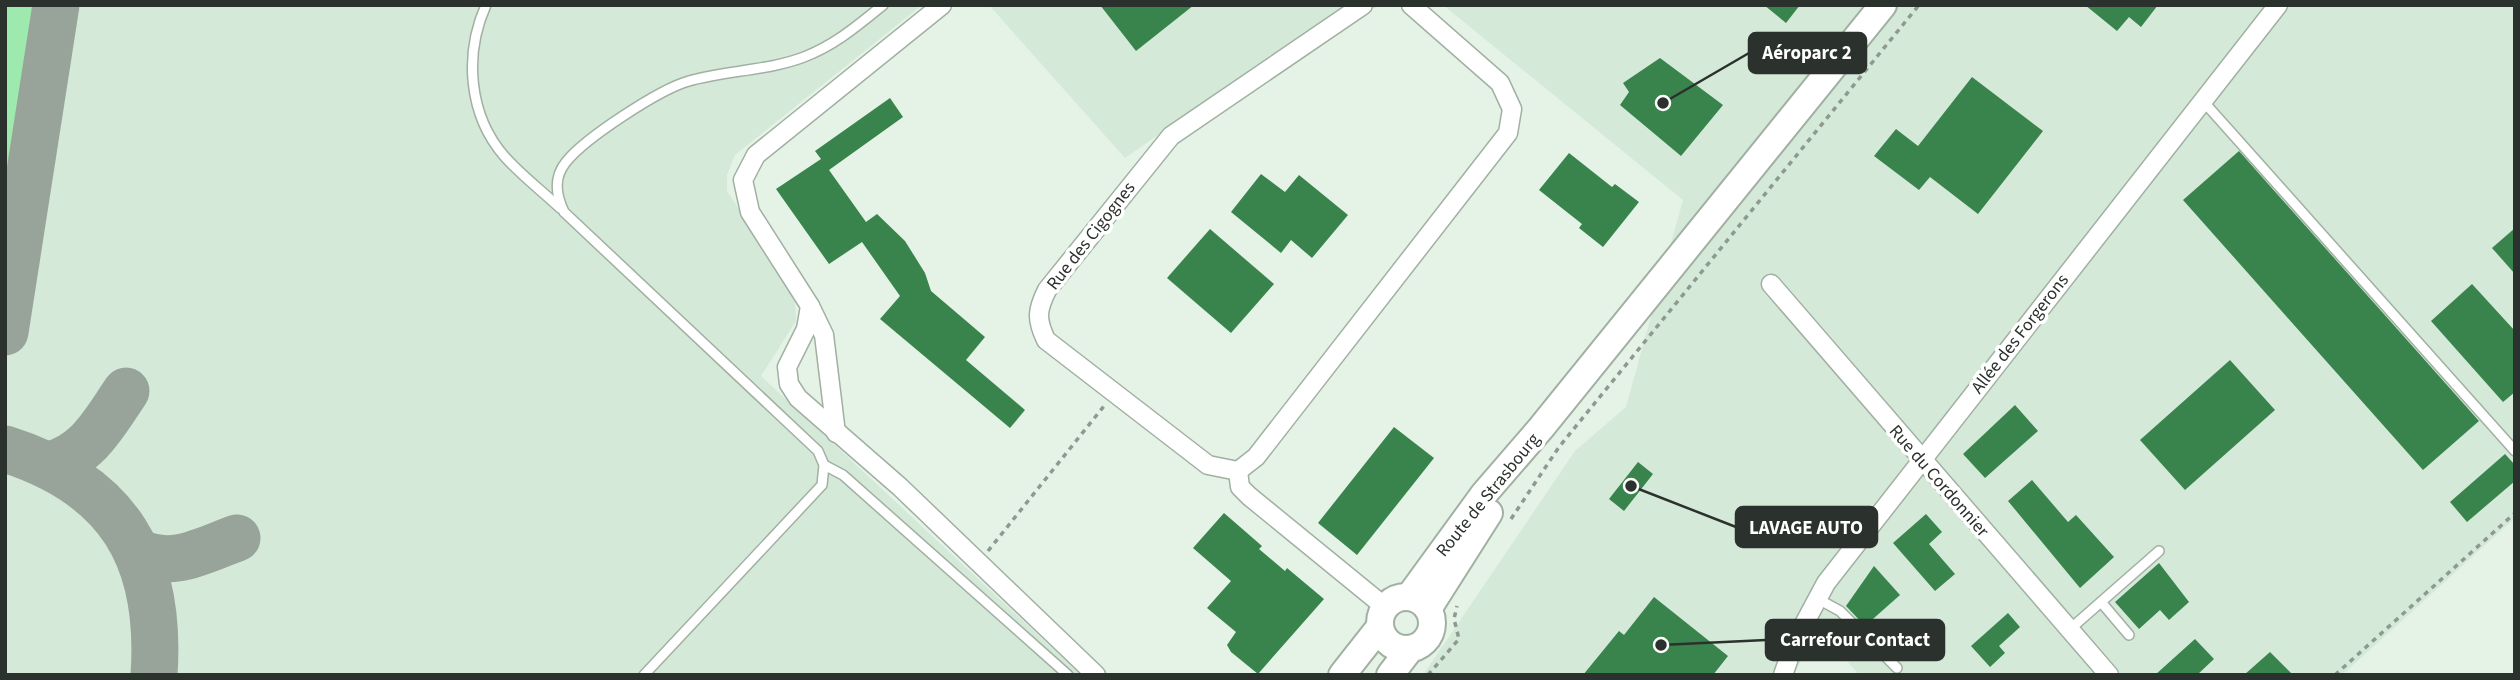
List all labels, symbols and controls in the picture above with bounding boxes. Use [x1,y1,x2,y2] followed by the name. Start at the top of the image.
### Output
[1749,33,1866,73] callout: Aéroparc 2
[1761,40,1852,67] text: Aéroparc 2
[1041,177,1141,295] street label: Rue des Cigognes
[1965,269,2075,399] street label: Allée des Forgerons
[1883,420,1995,543] street label: Rue du Cordonnier
[1430,428,1546,562] street label: Route de Strasbourg
[1736,507,1877,547] callout: LAVAGE AUTO
[1749,515,1863,542] text: LAVAGE AUTO
[1766,620,1944,660] callout: Carrefour Contact
[1780,627,1930,654] text: Carrefour Contact

